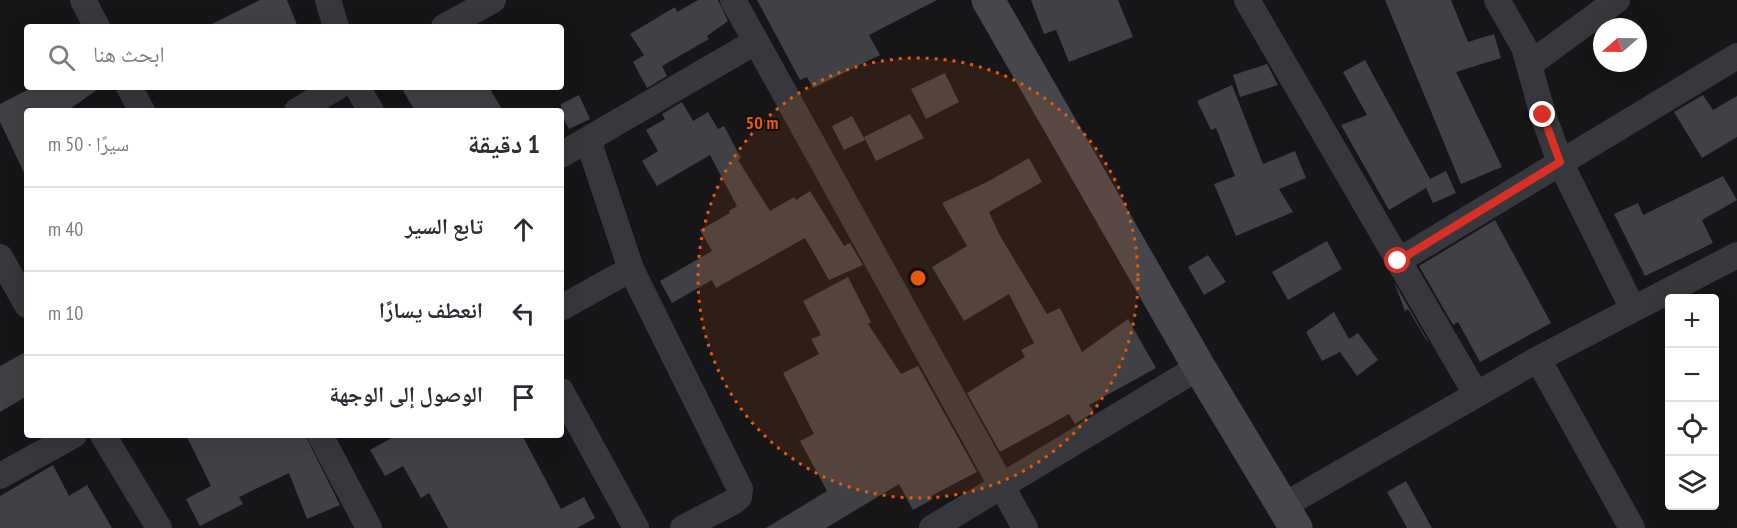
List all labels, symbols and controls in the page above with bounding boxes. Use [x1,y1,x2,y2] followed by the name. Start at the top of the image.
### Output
[1593,18,1647,72] north arrow
[24,24,564,90] search box
[93,40,165,68] text: ابحث هنا
[45,41,78,74] icon: search
[1529,101,1555,127] route end
[746,111,778,134] text: 50 m
[468,127,540,160] text: 1 دقيقة
[48,131,129,157] text: سيرًا · 50 m
[405,212,483,240] text: تابع السير
[507,213,540,246] icon: ahead
[48,216,83,242] text: 40 m
[1384,247,1410,273] route start
[908,268,928,288] centre of rings
[1665,294,1719,510] map controls
[1665,294,1719,348] button: +
[379,296,483,324] text: انعطف يسارًا
[507,297,540,330] icon: left
[48,300,83,326] text: 10 m
[1665,348,1719,402] button: −
[329,380,483,408] text: الوصول إلى الوجهة
[507,381,540,414] icon: arrive
[1665,402,1719,456] button: locate
[1665,456,1719,510] button: layers

